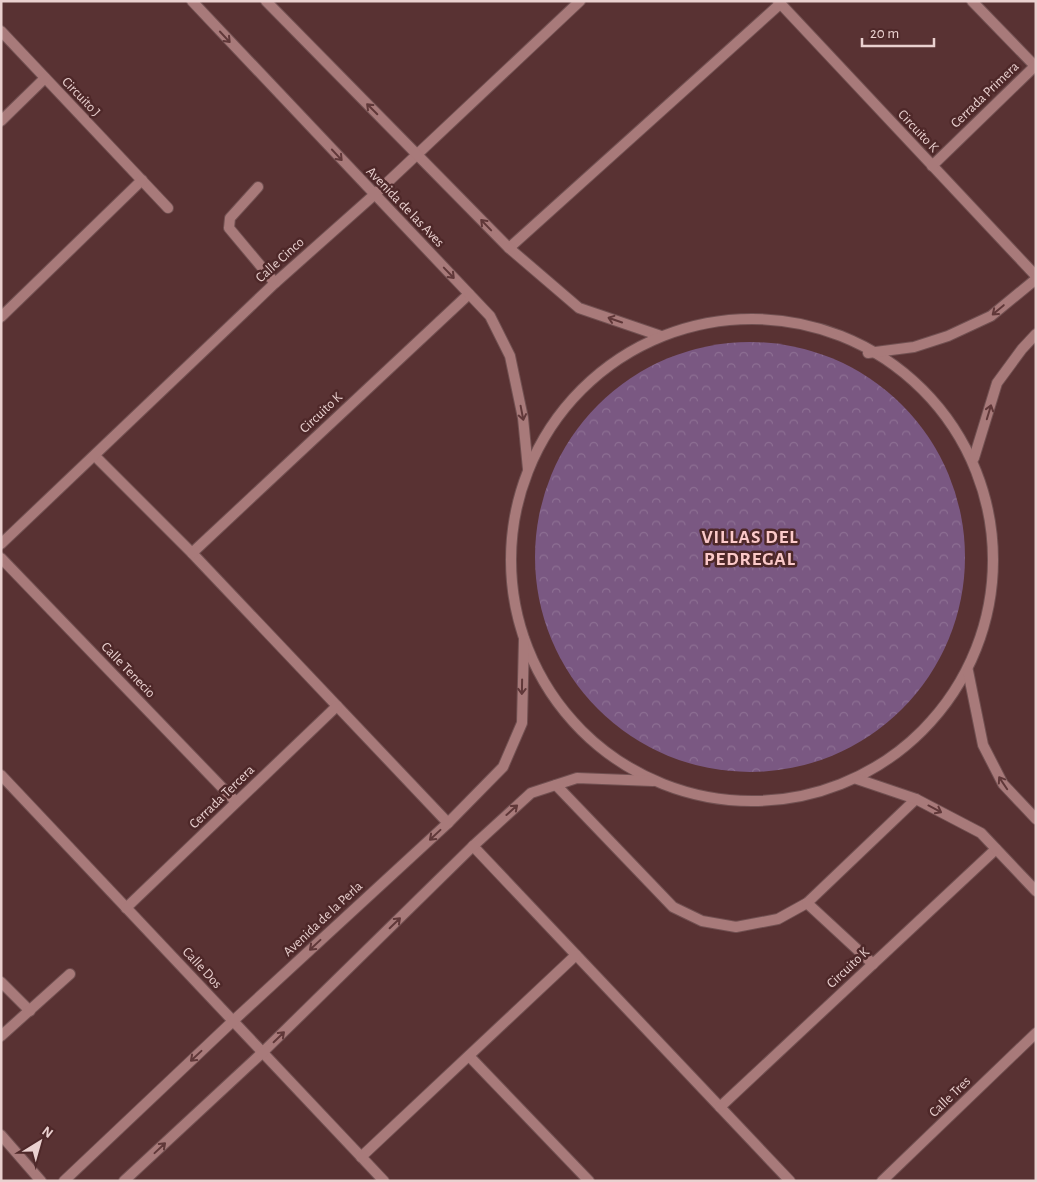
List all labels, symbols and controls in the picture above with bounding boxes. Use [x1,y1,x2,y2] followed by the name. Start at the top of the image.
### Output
[862,15,934,47] scale bar
[870,26,899,41] text: 20 m
[219,30,231,43] one-way arrow
[948,59,1022,131] street label: Cerrada Primera
[59,75,103,119] street label: Circuito J
[366,103,378,115] one-way arrow
[895,107,941,155] street label: Circuito K
[331,149,343,162] one-way arrow
[363,164,447,250] street label: Avenida de las Aves
[480,219,492,231] one-way arrow
[253,235,307,285] street label: Calle Cinco
[443,266,455,279] one-way arrow
[992,305,1005,316] one-way arrow
[607,315,623,324] one-way arrow
[297,390,345,436] street label: Circuito K
[517,404,527,420] one-way arrow
[984,404,994,420] one-way arrow
[701,528,799,569] district label: VILLAS DEL PEDREGAL
[98,640,158,701] street label: Calle Tenecio
[518,679,527,695] one-way arrow
[187,762,258,831] street label: Cerrada Tercera
[998,776,1009,790] one-way arrow
[505,804,518,816] one-way arrow
[927,805,942,814] one-way arrow
[428,829,441,841] one-way arrow
[281,879,366,959] street label: Avenida de la Perla
[388,917,401,929] one-way arrow
[309,939,322,951] one-way arrow
[180,945,224,991] street label: Calle Dos
[824,945,872,991] street label: Circuito K
[272,1031,285,1043] one-way arrow
[190,1050,203,1062] one-way arrow
[927,1074,973,1120] street label: Calle Tres
[15,1117,65,1167] north arrow
[39,1124,55,1141] text: N
[154,1142,166,1154] one-way arrow

